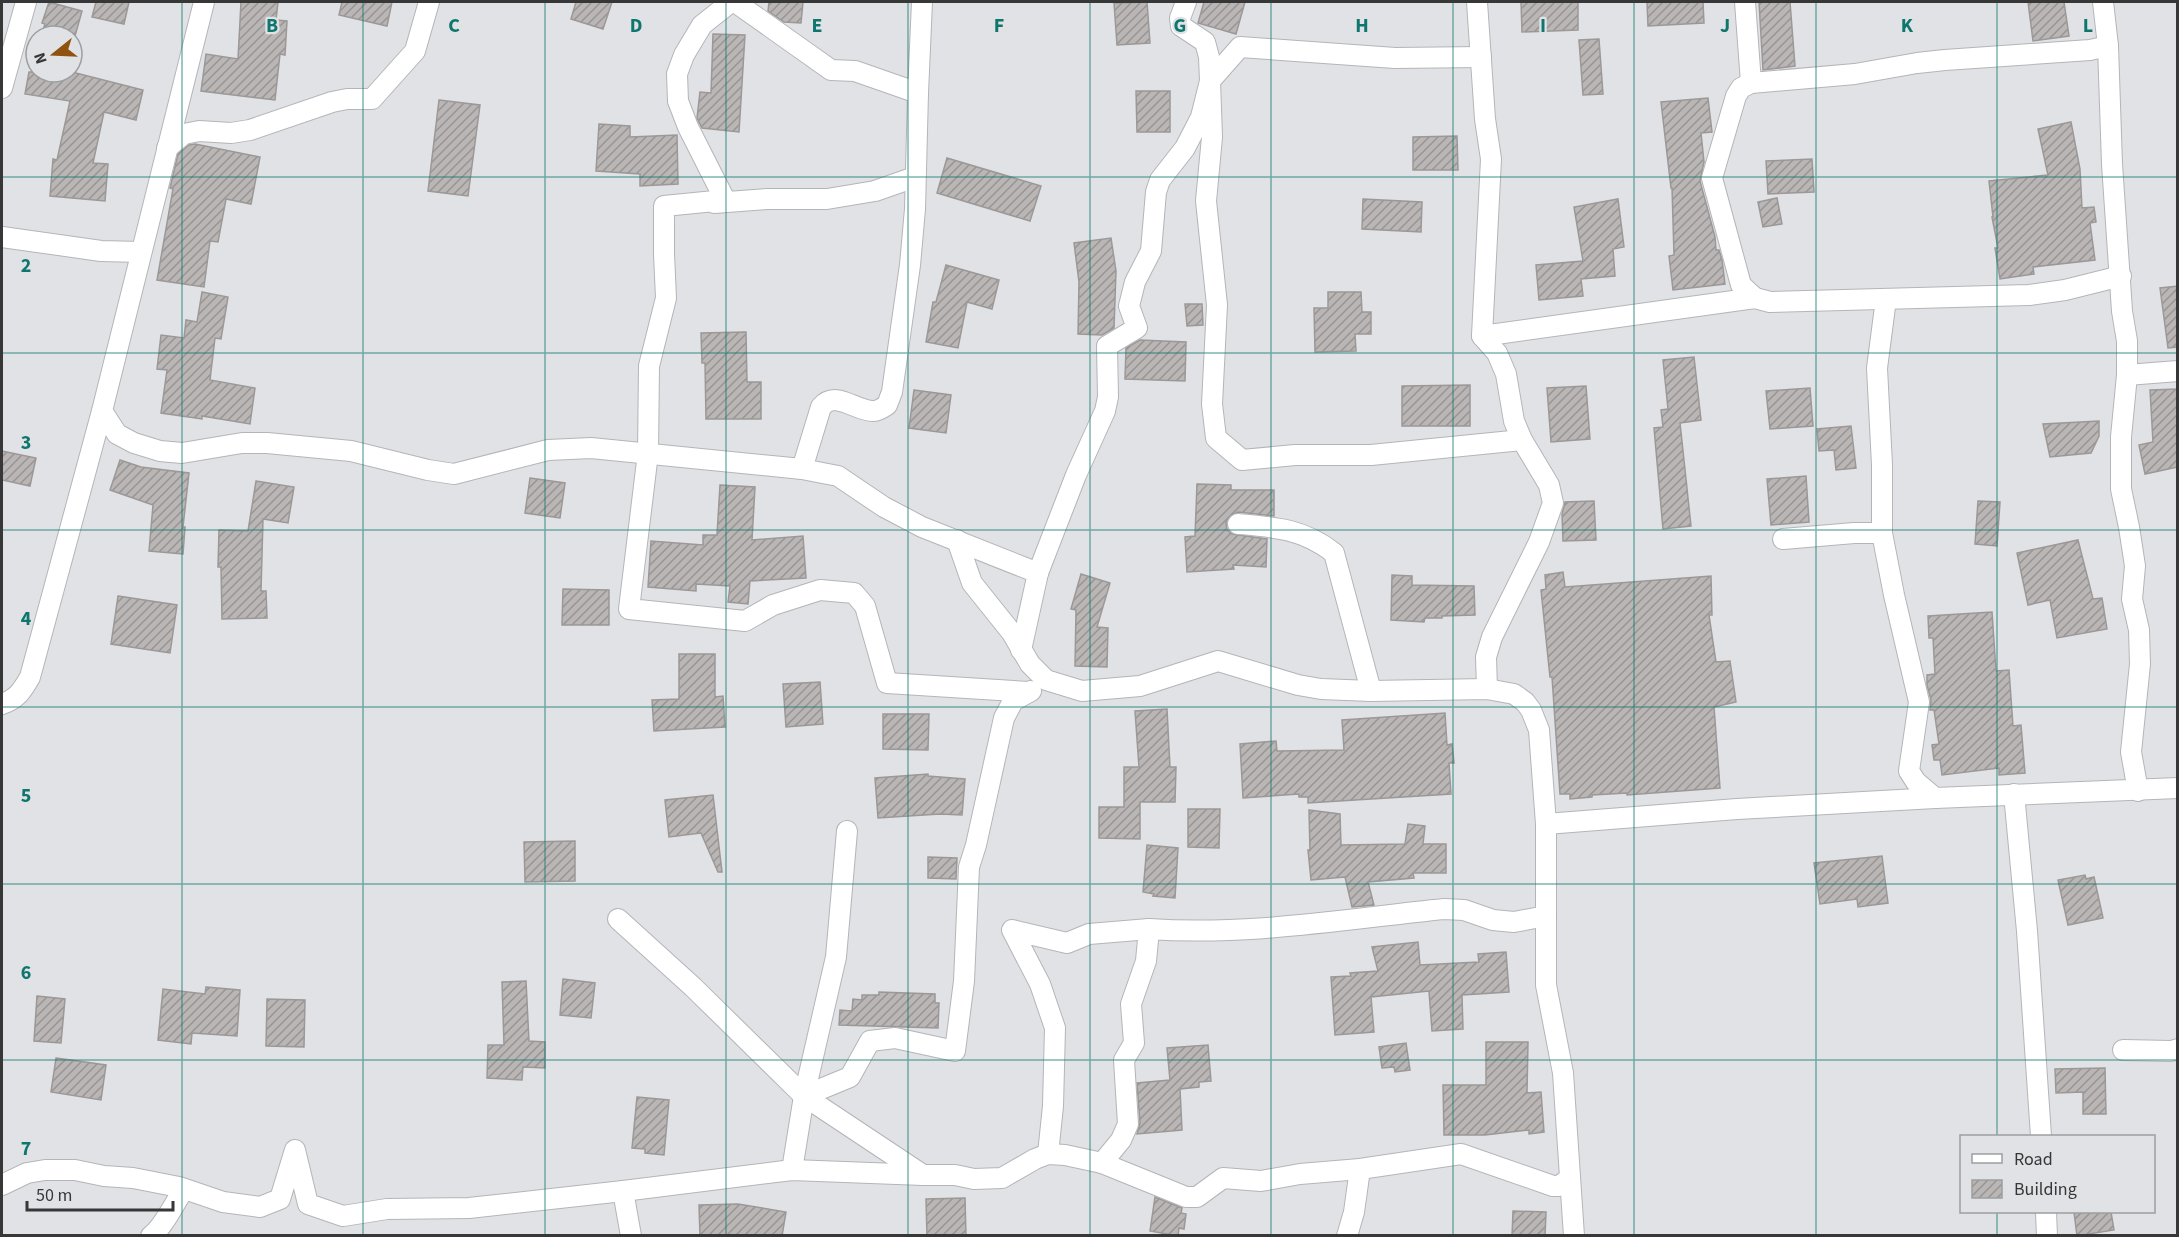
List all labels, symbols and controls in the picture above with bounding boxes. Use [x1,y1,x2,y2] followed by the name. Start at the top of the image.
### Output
[266,12,278,40] text: B
[448,12,460,40] text: C
[630,12,642,40] text: D
[812,12,822,40] text: E
[994,12,1004,40] text: F
[1174,12,1186,40] text: G
[1355,12,1369,40] text: H
[1540,12,1546,40] text: I
[1720,12,1730,40] text: J
[1901,12,1914,40] text: K
[2083,12,2093,40] text: L
[24,24,84,84] north arrow
[29,50,53,67] text: N
[21,252,31,280] text: 2
[21,429,31,457] text: 3
[21,605,32,633] text: 4
[21,782,31,810] text: 5
[21,959,31,987] text: 6
[21,1135,31,1163] text: 7
[1960,1135,2155,1213] legend
[2014,1147,2053,1172] text: Road
[27,1174,172,1212] scale bar
[2014,1177,2077,1202] text: Building
[36,1183,72,1208] text: 50 m

